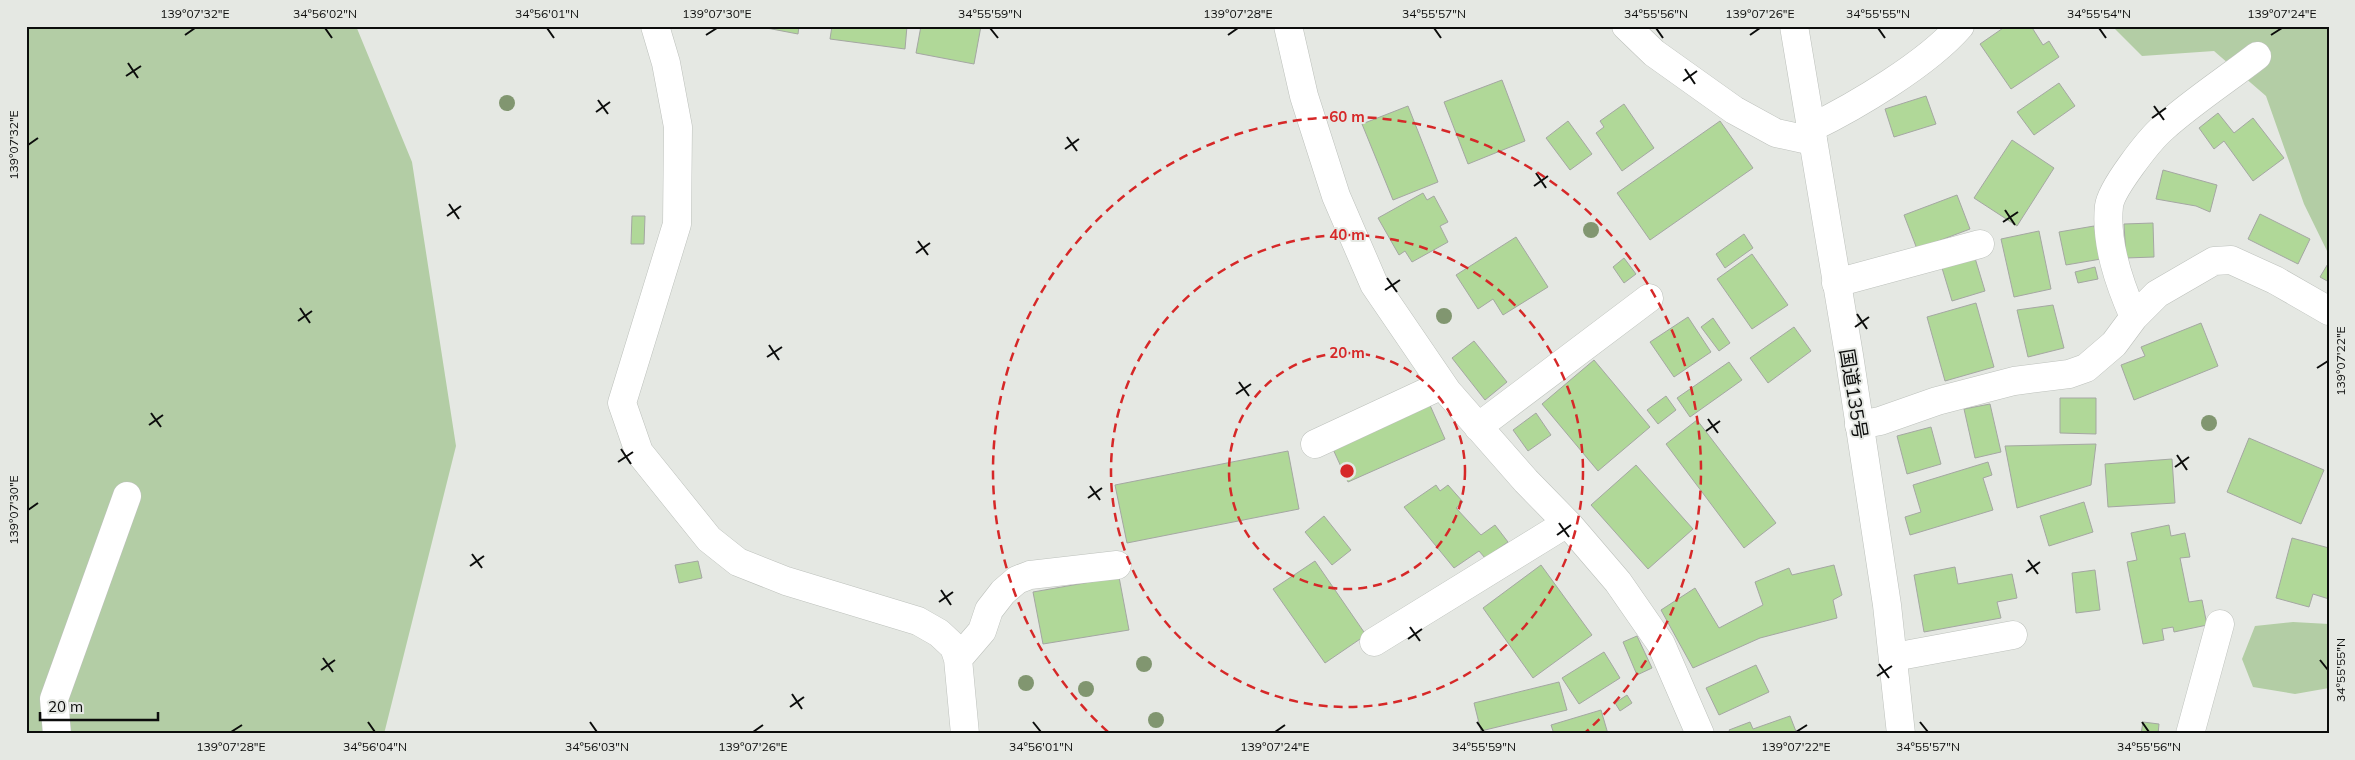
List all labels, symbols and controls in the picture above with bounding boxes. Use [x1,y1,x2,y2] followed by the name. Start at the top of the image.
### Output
[160,6,230,21] text: 139°07'32"E
[293,6,357,21] text: 34°56'02"N
[515,6,579,21] text: 34°56'01"N
[682,6,752,21] text: 139°07'30"E
[958,6,1022,21] text: 34°55'59"N
[1203,6,1273,21] text: 139°07'28"E
[1402,6,1466,21] text: 34°55'57"N
[1624,6,1688,21] text: 34°55'56"N
[1725,6,1795,21] text: 139°07'26"E
[1846,6,1910,21] text: 34°55'55"N
[2067,6,2131,21] text: 34°55'54"N
[2247,6,2317,21] text: 139°07'24"E
[1329,107,1365,126] text: 60 m
[6,110,21,180] text: 139°07'32"E
[1329,225,1365,244] text: 40 m
[2333,326,2348,396] text: 139°07'22"E
[1329,343,1365,362] text: 20 m
[1835,347,1873,441] street label: 国道135号
[1338,462,1356,480] centre of rings
[6,475,21,545] text: 139°07'30"E
[2333,638,2348,702] text: 34°55'55"N
[40,690,158,722] scale bar
[48,697,83,716] text: 20 m
[196,739,266,754] text: 139°07'28"E
[343,739,407,754] text: 34°56'04"N
[565,739,629,754] text: 34°56'03"N
[718,739,788,754] text: 139°07'26"E
[1009,739,1073,754] text: 34°56'01"N
[1240,739,1310,754] text: 139°07'24"E
[1452,739,1516,754] text: 34°55'59"N
[1761,739,1831,754] text: 139°07'22"E
[1896,739,1960,754] text: 34°55'57"N
[2117,739,2181,754] text: 34°55'56"N

